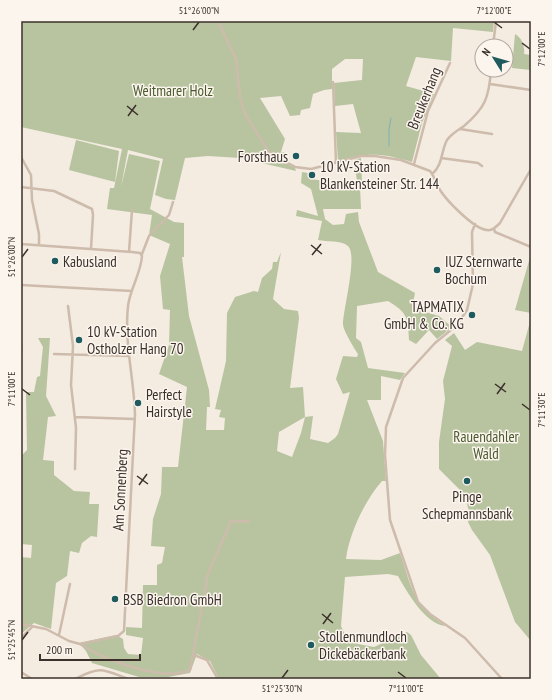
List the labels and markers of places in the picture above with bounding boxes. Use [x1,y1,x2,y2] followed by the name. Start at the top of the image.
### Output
[238,147,288,166] place label: Forsthaus
[291,151,301,161] marker: Forsthaus
[320,157,439,193] place label: 10 kV-Station Blankensteiner Str. 144
[307,170,317,180] marker: 10 kV-Station Blankensteiner Str. 144
[63,252,117,271] place label: Kabusland
[445,252,522,288] place label: IUZ Sternwarte Bochum
[50,256,60,266] marker: Kabusland
[432,265,442,275] marker: IUZ Sternwarte Bochum
[384,297,464,333] place label: TAPMATIX GmbH & Co. KG
[467,310,477,320] marker: TAPMATIX GmbH & Co. KG
[87,322,184,358] place label: 10 kV-Station Ostholzer Hang 70
[74,335,84,345] marker: 10 kV-Station Ostholzer Hang 70
[146,385,192,421] place label: Perfect Hairstyle
[133,398,143,408] marker: Perfect Hairstyle
[462,476,472,486] marker: Pinge Schepmannsbank
[422,487,512,523] place label: Pinge Schepmannsbank
[123,590,222,609] place label: BSB Biedron GmbH
[110,594,120,604] marker: BSB Biedron GmbH
[319,627,407,663] place label: Stollenmundloch Dickebäckerbank
[306,640,316,650] marker: Stollenmundloch Dickebäckerbank

